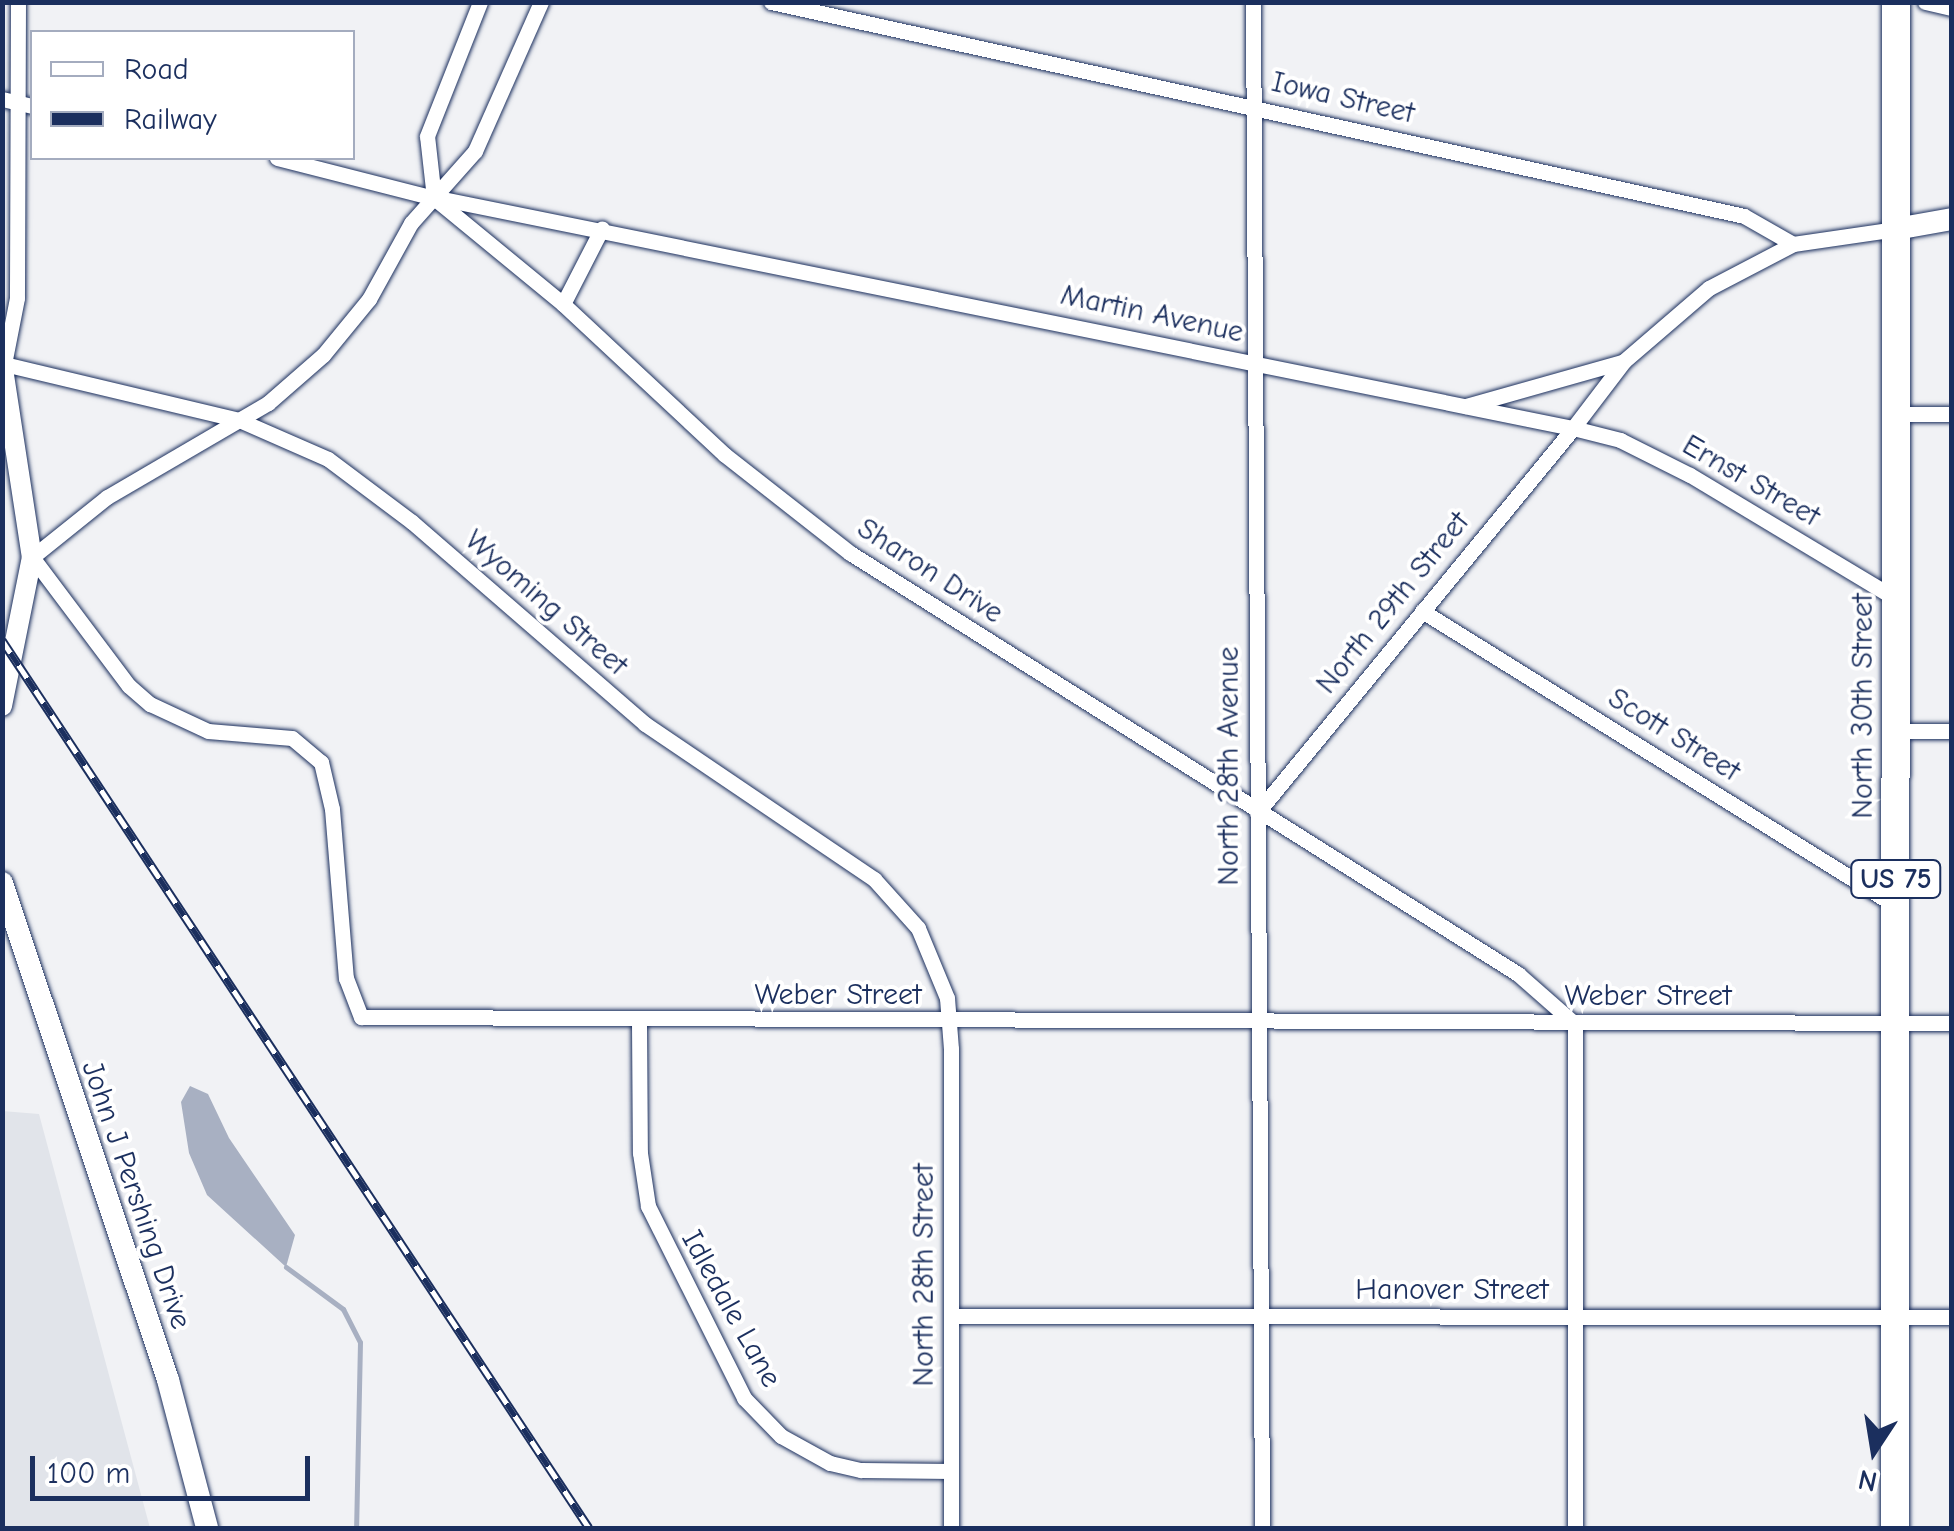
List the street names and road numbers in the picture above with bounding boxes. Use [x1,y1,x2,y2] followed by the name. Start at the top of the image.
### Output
[1268,64,1418,132] street label: Iowa Street
[1057,277,1247,351] street label: Martin Avenue
[1676,427,1826,535] street label: Ernst Street
[1309,505,1477,701] street label: North 29th Street
[850,511,1010,631] street label: Sharon Drive
[457,522,635,684] street label: Wyoming Street
[1845,593,1881,819] street label: North 30th Street
[1211,646,1247,886] street label: North 28th Avenue
[1601,680,1747,790] street label: Scott Street
[1848,856,1944,902] road number: US 75
[754,977,922,1013] street label: Weber Street
[1564,978,1732,1014] street label: Weber Street
[73,1056,199,1334] street label: John J Pershing Drive
[906,1163,942,1387] street label: North 28th Street
[673,1224,789,1394] street label: Idledale Lane
[1355,1272,1549,1308] street label: Hanover Street

